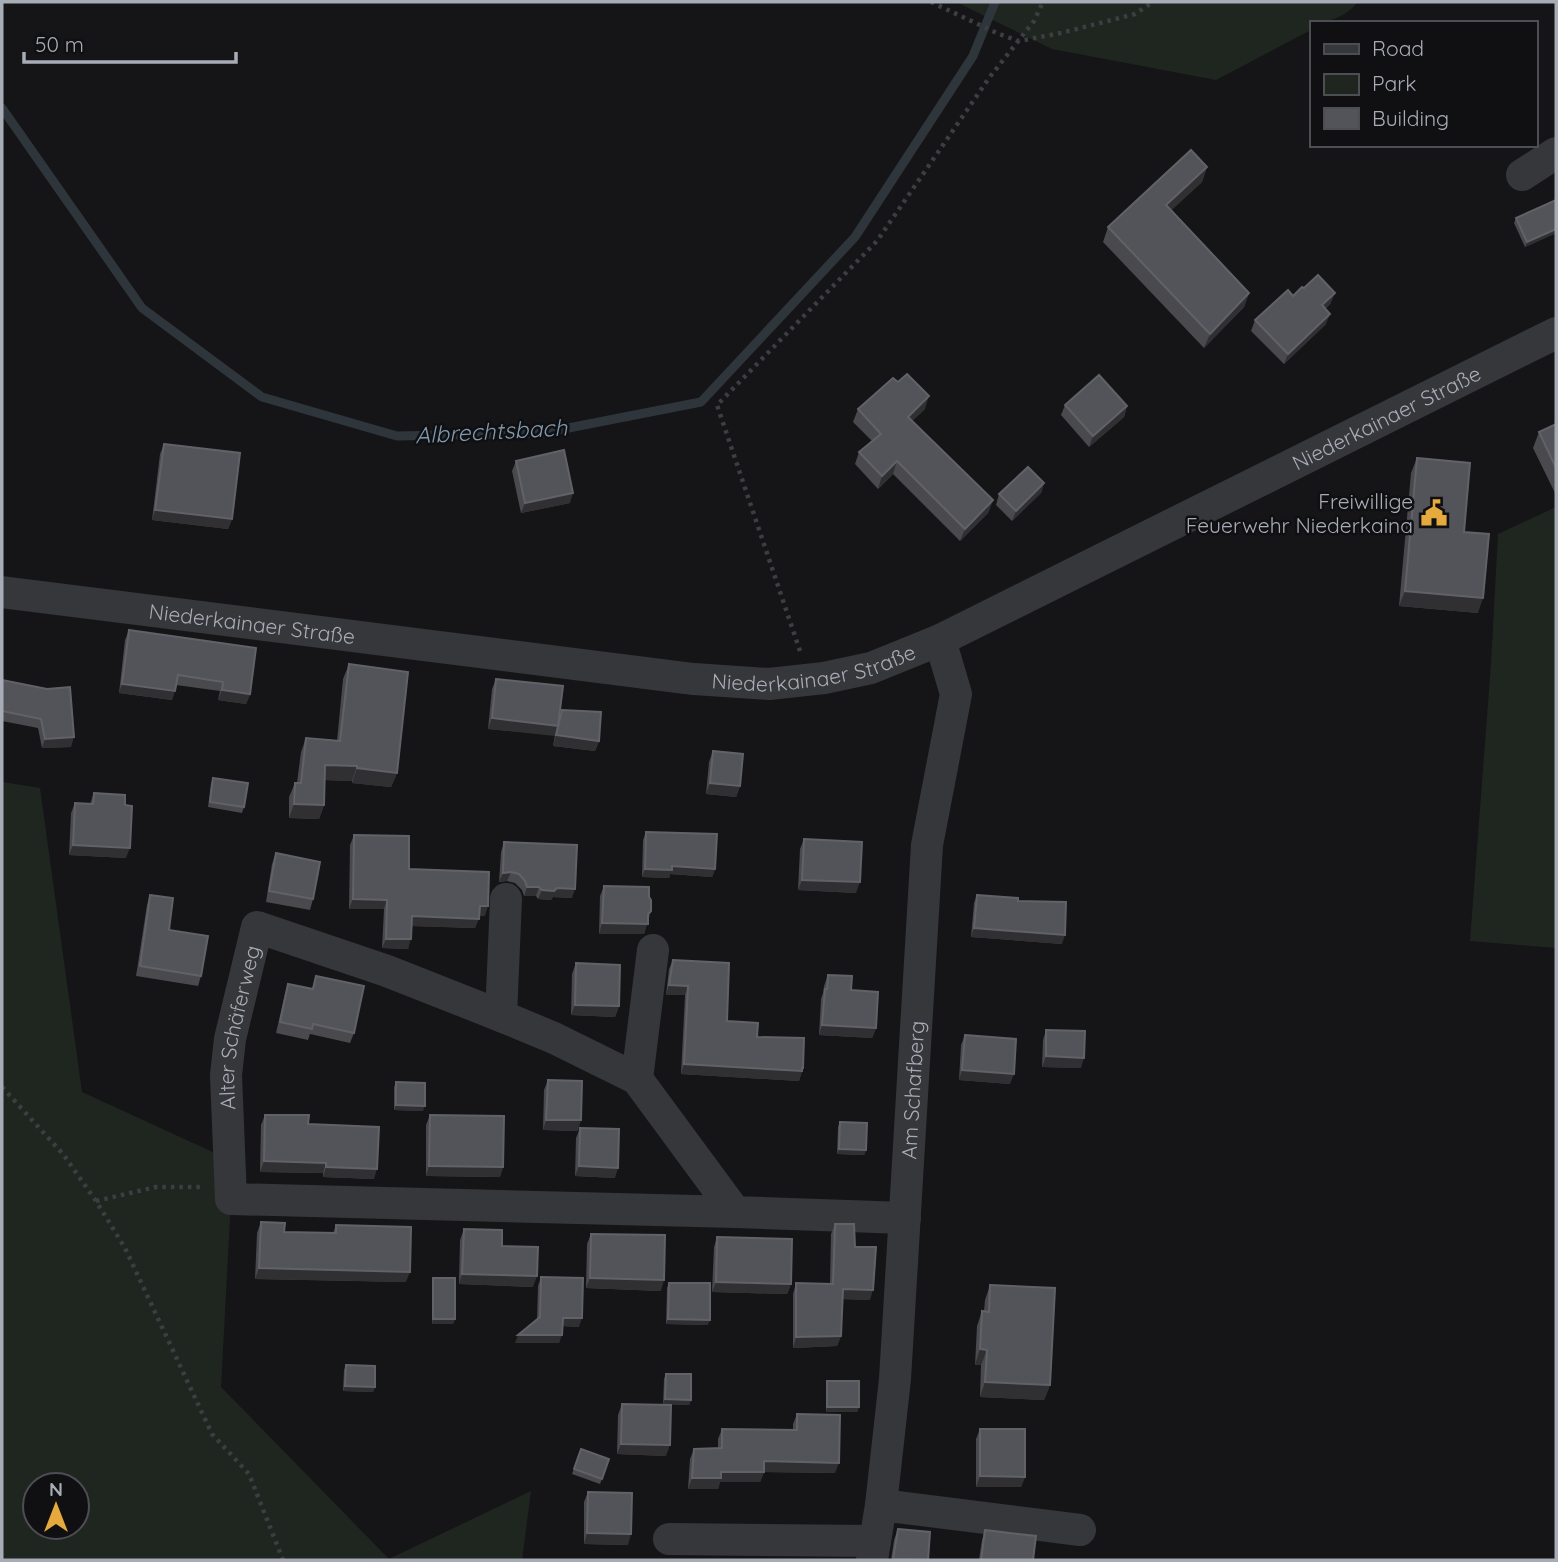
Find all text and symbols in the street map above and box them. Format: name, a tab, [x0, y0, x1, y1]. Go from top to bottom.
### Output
scale bar	[24, 21, 236, 65]
legend	[1310, 21, 1537, 147]
text: 50 m	[35, 31, 84, 57]
text: Road	[1372, 35, 1424, 61]
text: Park	[1372, 70, 1416, 96]
text: Building	[1372, 105, 1449, 131]
street label: Niederkainaer Straße	[1288, 360, 1485, 476]
water label: Albrechtsbach	[414, 412, 569, 449]
place label: Freiwillige Feuerwehr Niederkaina	[1186, 488, 1413, 538]
public building icon: Freiwillige Feuerwehr Niederkaina	[1419, 498, 1449, 528]
street label: Niederkainaer Straße	[147, 598, 357, 649]
street label: Niederkainaer Straße	[711, 638, 919, 697]
street label: Alter Schäferweg	[213, 943, 265, 1110]
street label: Am Schafberg	[895, 1020, 929, 1160]
north arrow	[21, 1471, 91, 1541]
text: N	[49, 1477, 63, 1501]

